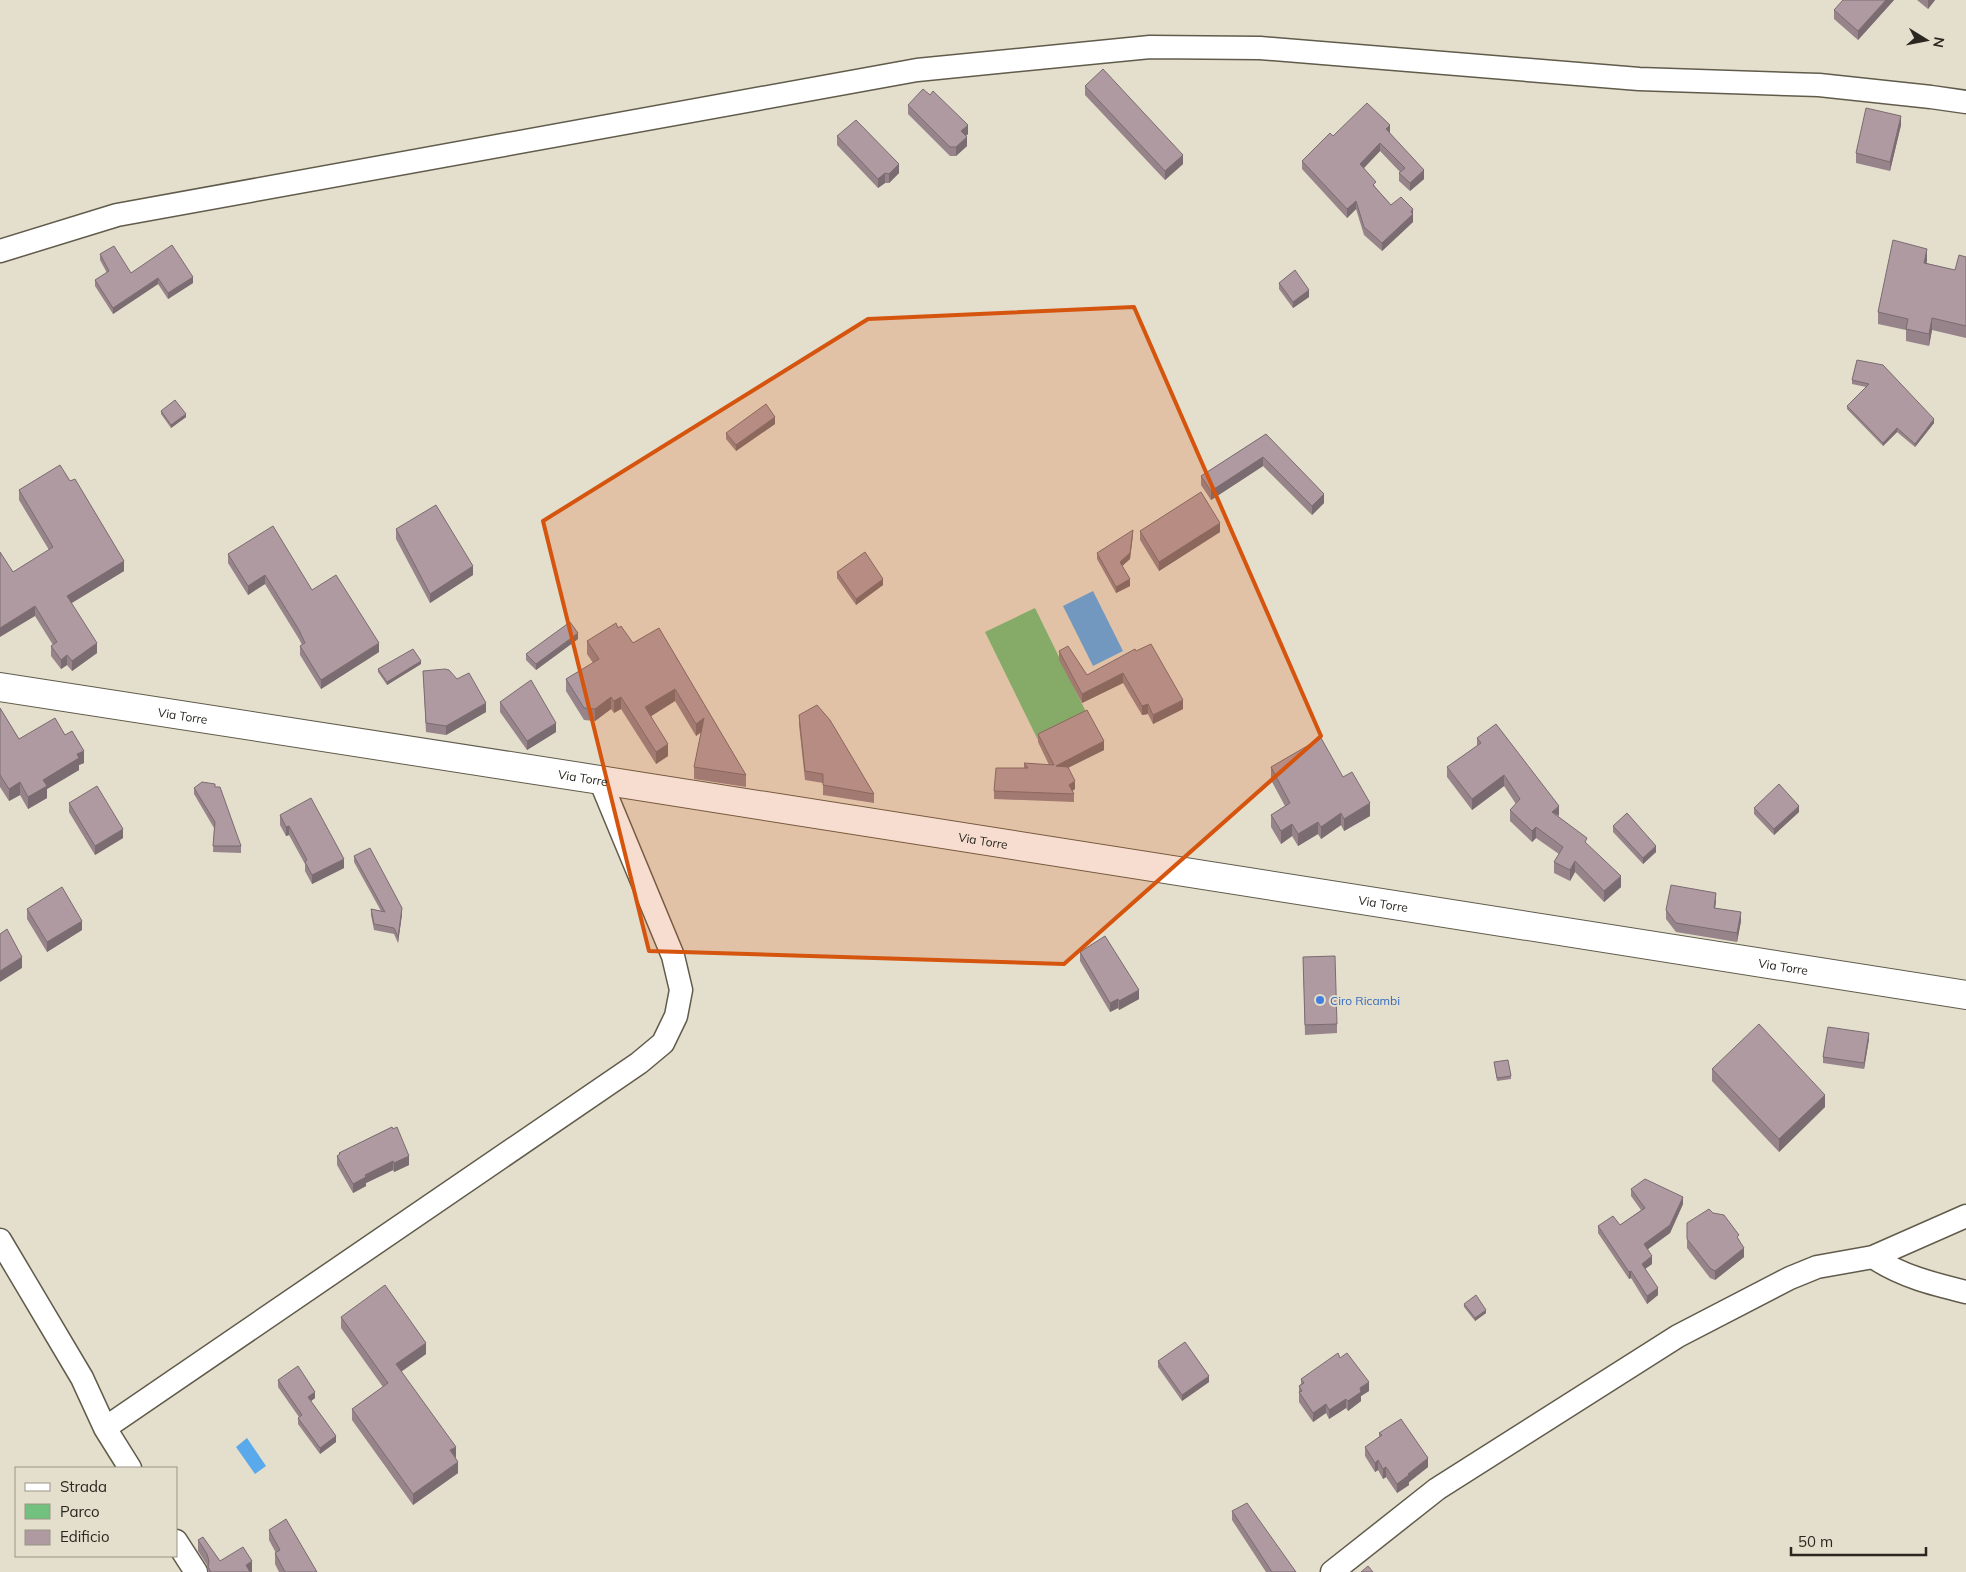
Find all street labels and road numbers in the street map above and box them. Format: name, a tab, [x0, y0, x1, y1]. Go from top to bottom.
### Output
street label: Via Torre	[157, 704, 209, 727]
street label: Via Torre	[557, 766, 609, 789]
street label: Via Torre	[957, 829, 1009, 852]
street label: Via Torre	[1357, 892, 1409, 915]
street label: Via Torre	[1757, 955, 1809, 978]

